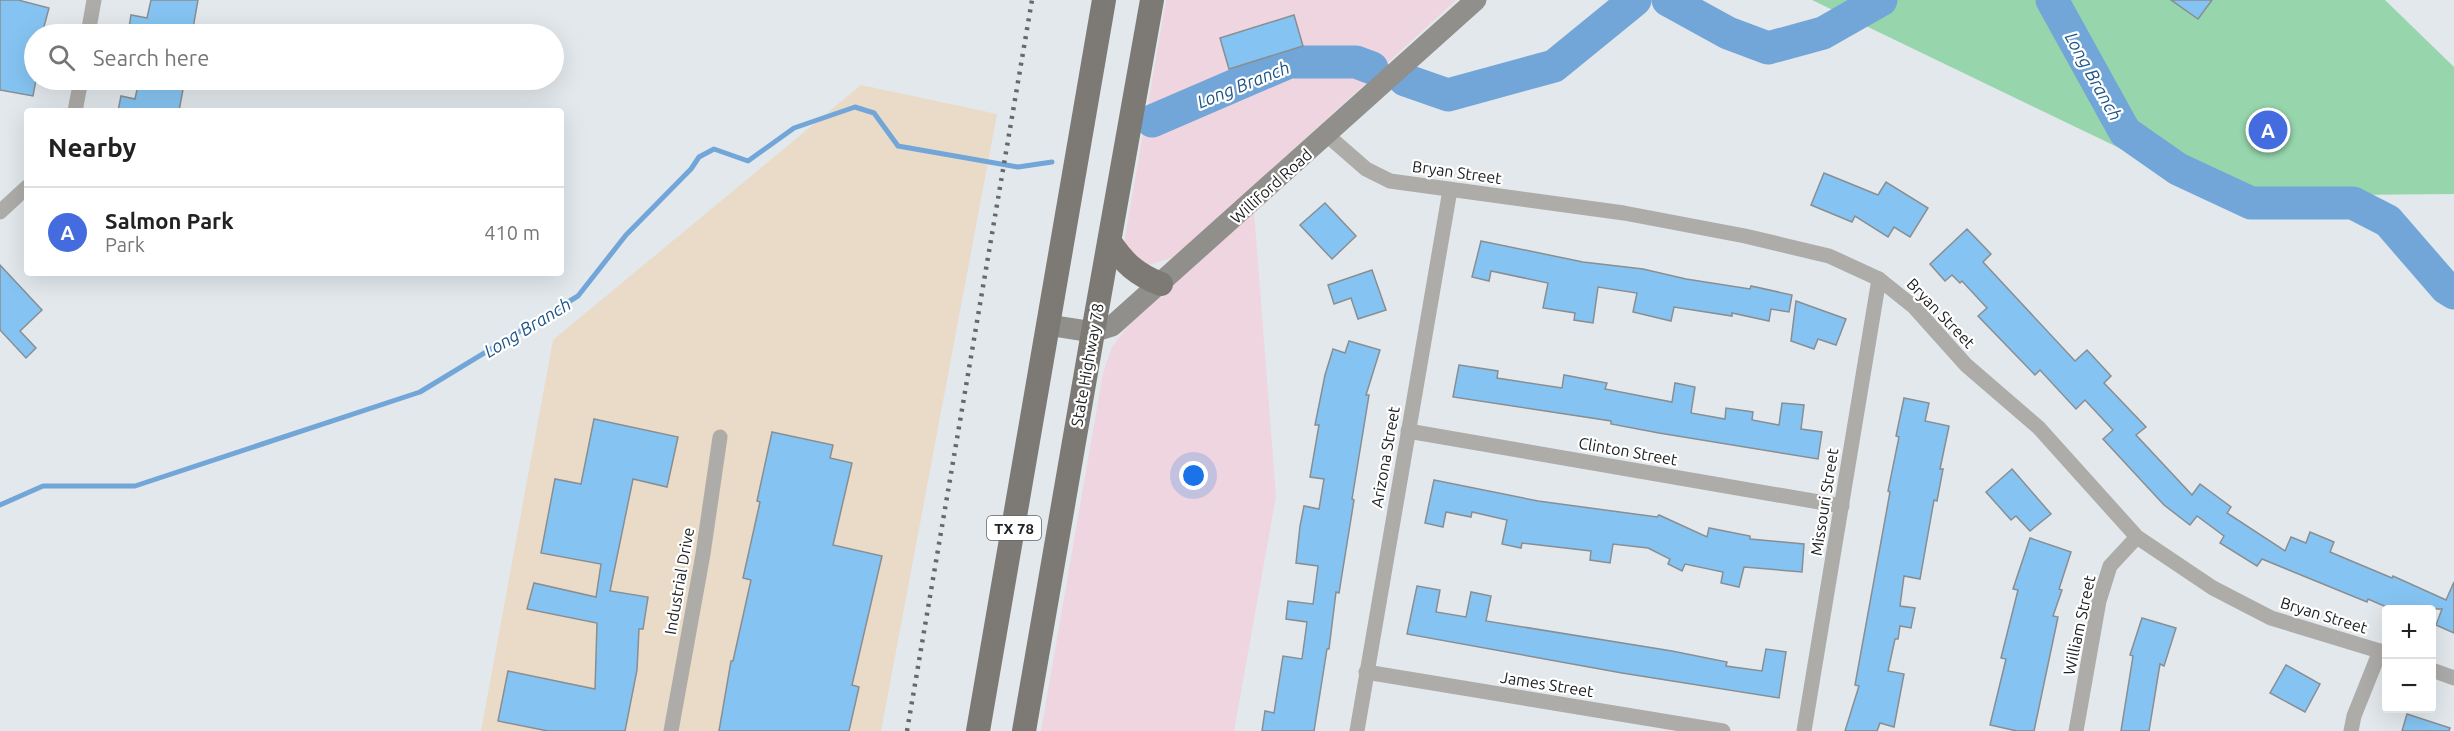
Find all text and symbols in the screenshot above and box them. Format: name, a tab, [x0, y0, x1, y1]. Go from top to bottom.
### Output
search box	[24, 24, 564, 90]
water label: Long Branch	[2062, 28, 2126, 124]
icon: search	[45, 41, 78, 74]
text: Search here	[93, 45, 209, 70]
water label: Long Branch	[1194, 56, 1292, 112]
pin: A	[2248, 108, 2288, 152]
text: Nearby	[48, 133, 136, 162]
street label: Williford Road	[1227, 145, 1315, 227]
street label: Bryan Street	[1411, 157, 1504, 187]
text: Salmon Park	[105, 208, 233, 233]
text: A	[60, 221, 75, 244]
text: 410 m	[484, 221, 540, 244]
text: Park	[105, 233, 145, 256]
street label: Bryan Street	[1903, 274, 1979, 352]
water label: Long Branch	[480, 293, 574, 361]
street label: State Highway 78	[1067, 302, 1107, 428]
street label: Arizona Street	[1367, 404, 1403, 509]
street label: Clinton Street	[1577, 433, 1680, 469]
street label: Missouri Street	[1807, 446, 1841, 557]
your location	[1179, 461, 1208, 490]
road number: TX 78	[987, 516, 1041, 540]
street label: Industrial Drive	[661, 526, 697, 636]
street label: William Street	[2060, 573, 2099, 677]
street label: Bryan Street	[2278, 593, 2370, 637]
map controls	[2382, 605, 2436, 713]
button: +	[2382, 605, 2436, 659]
button: −	[2382, 659, 2436, 713]
street label: James Street	[1499, 668, 1596, 700]

